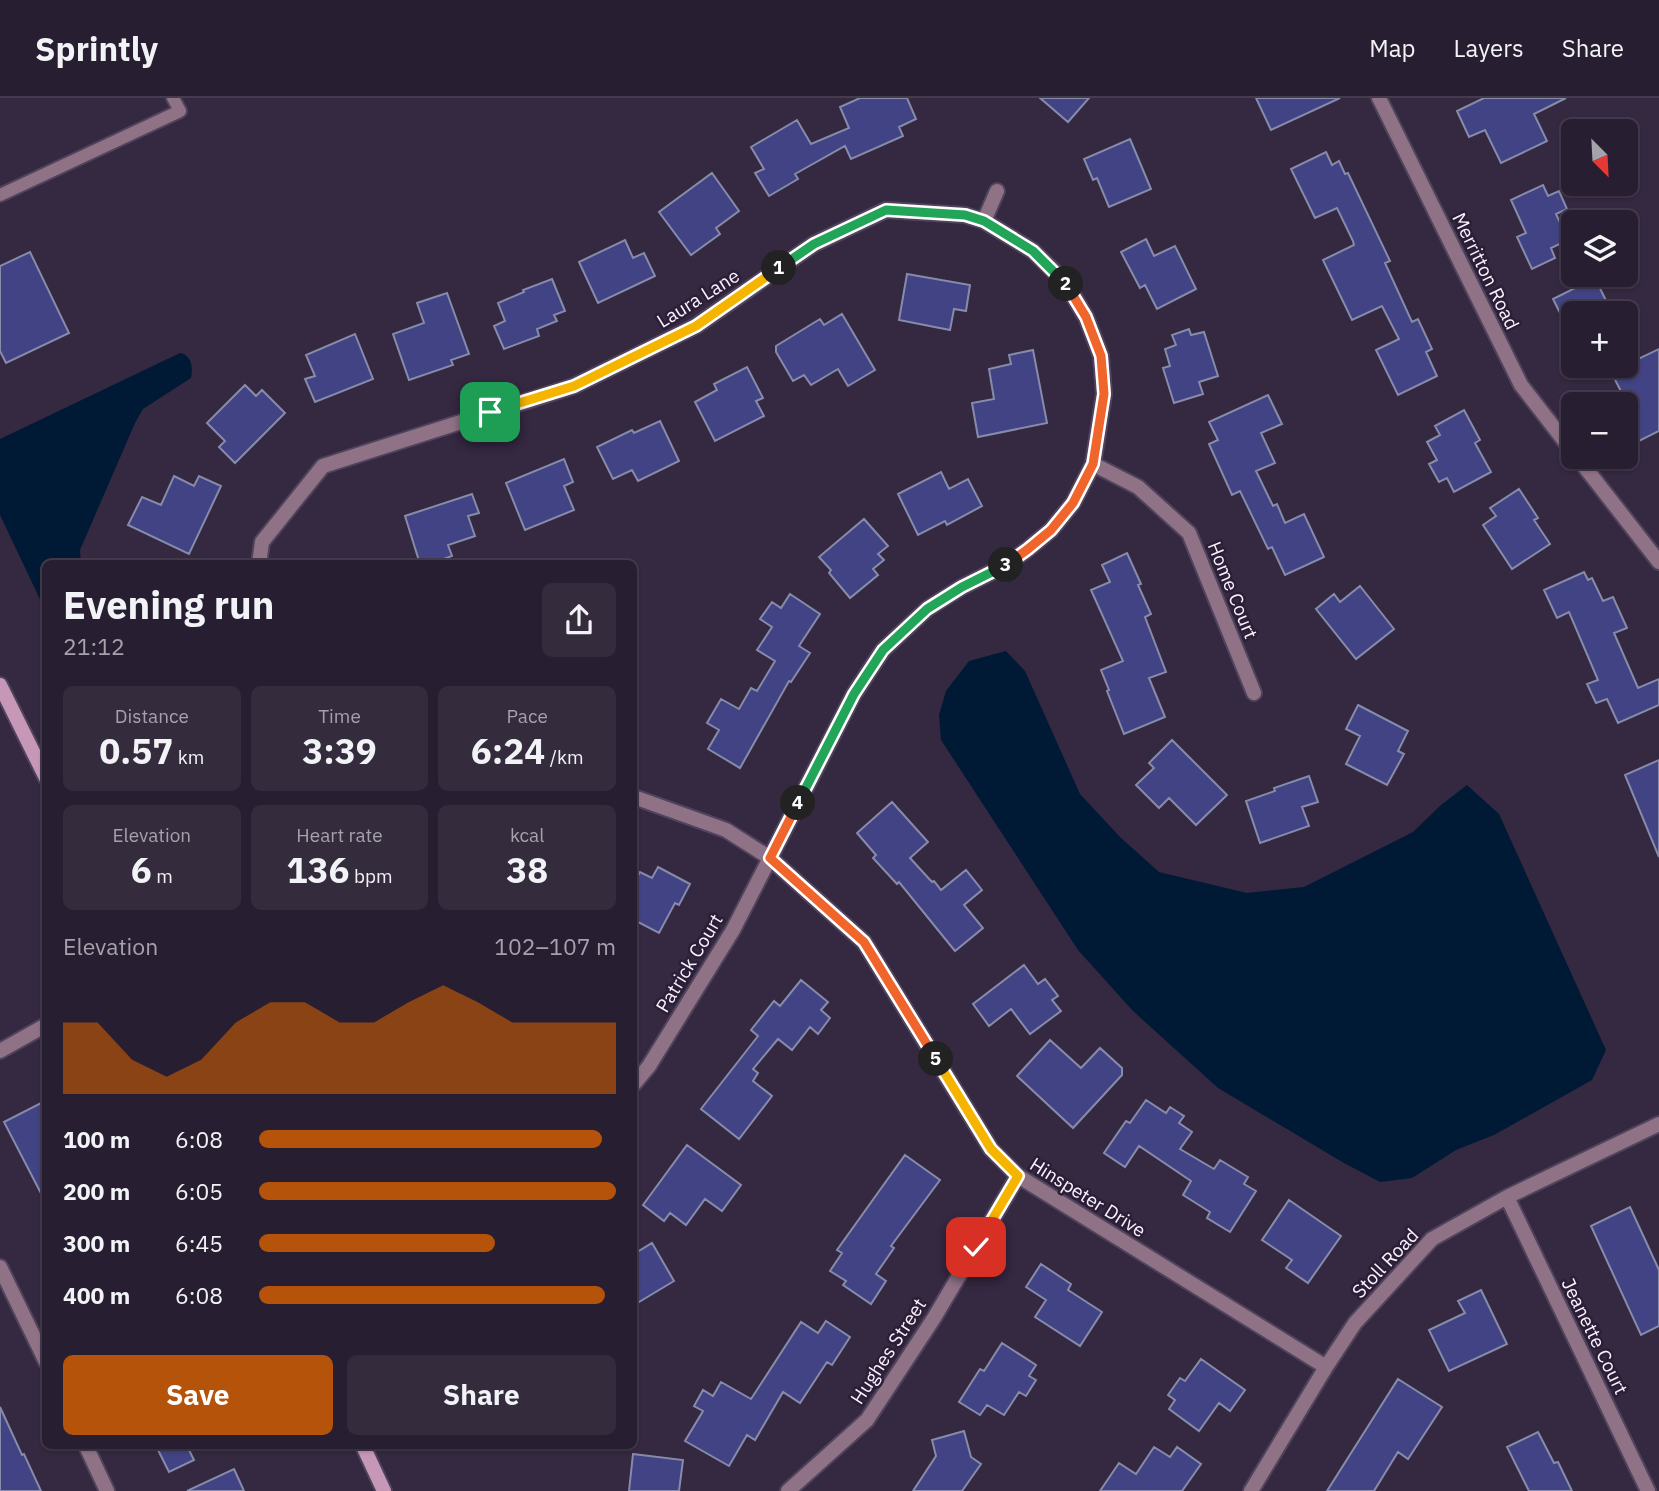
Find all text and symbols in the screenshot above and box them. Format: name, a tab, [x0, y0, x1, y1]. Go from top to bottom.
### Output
text: Sprintly	[35, 27, 158, 70]
text: Map	[1369, 32, 1416, 64]
text: Layers	[1454, 32, 1524, 64]
text: Share	[1562, 32, 1624, 64]
north arrow	[1561, 119, 1638, 196]
map controls	[1561, 119, 1638, 469]
street label: Merritton Road	[1447, 209, 1525, 333]
button: layers	[1561, 210, 1638, 287]
pin: 1	[762, 250, 796, 286]
text: 1	[773, 255, 784, 279]
street label: Laura Lane	[652, 263, 744, 333]
pin: 2	[1048, 266, 1084, 302]
text: 2	[1060, 271, 1071, 295]
button: +	[1561, 301, 1638, 378]
pin	[460, 382, 520, 442]
button: −	[1561, 392, 1638, 469]
icon: arrive	[471, 393, 509, 431]
street label: Home Court	[1203, 538, 1263, 642]
pin: 3	[988, 547, 1024, 582]
text: 3	[1000, 552, 1011, 576]
text: Evening run	[63, 580, 274, 629]
button: share	[542, 583, 616, 657]
text: 21:12	[63, 631, 125, 661]
text: Distance	[115, 704, 189, 728]
text: Time	[318, 704, 361, 728]
text: Pace	[506, 704, 548, 728]
text: 0.57	[99, 728, 173, 774]
text: 3:39	[302, 728, 377, 774]
text: 6:24	[471, 728, 545, 774]
text: km	[173, 745, 204, 769]
text: /km	[545, 745, 584, 769]
pin: 4	[780, 786, 816, 820]
text: 4	[792, 790, 803, 814]
text: Elevation	[112, 823, 191, 847]
text: Heart rate	[296, 823, 383, 847]
text: kcal	[510, 823, 544, 847]
text: 6	[131, 847, 152, 893]
text: 136	[286, 847, 349, 893]
text: 38	[506, 847, 548, 893]
text: m	[152, 864, 173, 888]
text: bpm	[349, 864, 393, 888]
street label: Patrick Court	[650, 909, 728, 1017]
text: Elevation	[63, 931, 158, 961]
text: 102–107 m	[494, 931, 616, 961]
pin: 5	[918, 1042, 954, 1076]
text: 5	[930, 1046, 941, 1070]
text: 100 m	[63, 1124, 130, 1154]
text: 6:08	[175, 1124, 223, 1154]
street label: Hinspeter Drive	[1026, 1152, 1150, 1242]
text: 200 m	[63, 1176, 130, 1206]
text: 6:05	[175, 1176, 223, 1206]
pin	[946, 1217, 1006, 1277]
street label: Stoll Road	[1347, 1223, 1423, 1303]
text: 300 m	[63, 1228, 130, 1258]
text: 6:45	[175, 1228, 223, 1258]
icon: check	[957, 1228, 995, 1266]
street label: Jeanette Court	[1556, 1274, 1634, 1398]
text: 400 m	[63, 1280, 130, 1310]
text: 6:08	[175, 1280, 223, 1310]
street label: Hughes Street	[845, 1294, 931, 1408]
button: Save	[63, 1355, 333, 1435]
button: Share	[347, 1355, 616, 1435]

